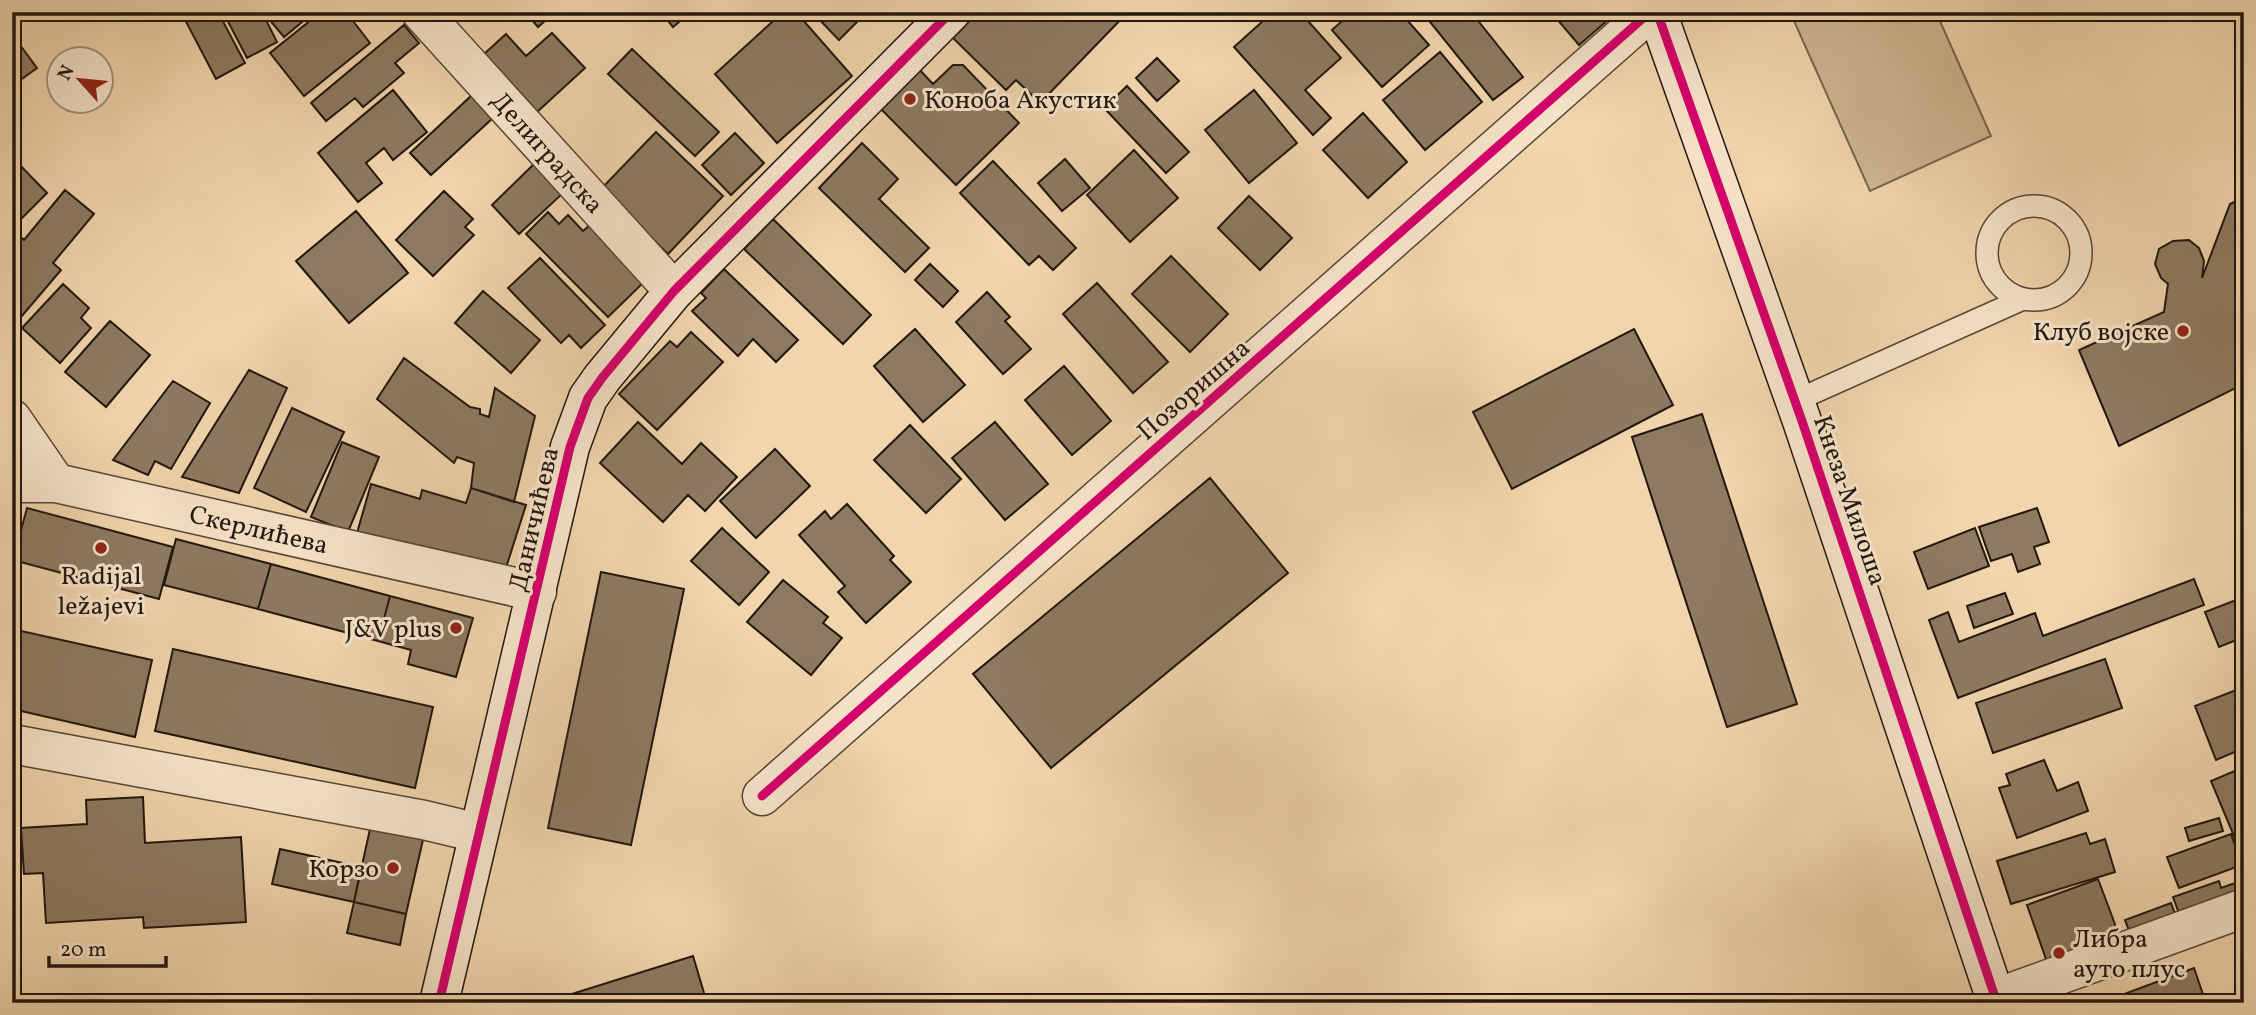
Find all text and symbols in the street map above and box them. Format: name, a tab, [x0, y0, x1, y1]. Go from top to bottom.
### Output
north arrow	[46, 46, 116, 116]
text: N	[52, 61, 81, 85]
place label: Коноба Акустик	[924, 83, 1116, 119]
street label: Делиградска	[482, 84, 611, 222]
marker: Коноба Акустик	[902, 91, 918, 107]
place label: Клуб војске	[2033, 315, 2169, 351]
marker: Клуб војске	[2175, 323, 2191, 339]
street label: Позоришна	[1130, 331, 1259, 450]
street label: Кнеза Милоша	[1803, 411, 1895, 591]
street label: Даничићева	[501, 444, 569, 595]
street label: Скерлићева	[185, 497, 332, 564]
marker: Radijal ležajevi	[93, 540, 109, 556]
place label: Radijal ležajevi	[57, 559, 145, 625]
place label: J&V plus	[345, 612, 442, 648]
marker: J&V plus	[448, 620, 464, 636]
place label: Корзо	[309, 852, 379, 888]
marker: Корзо	[385, 860, 401, 876]
place label: Либра ауто плус	[2073, 922, 2185, 988]
scale bar	[49, 924, 166, 968]
text: 20 m	[60, 936, 106, 965]
marker: Либра ауто плус	[2051, 945, 2067, 961]

